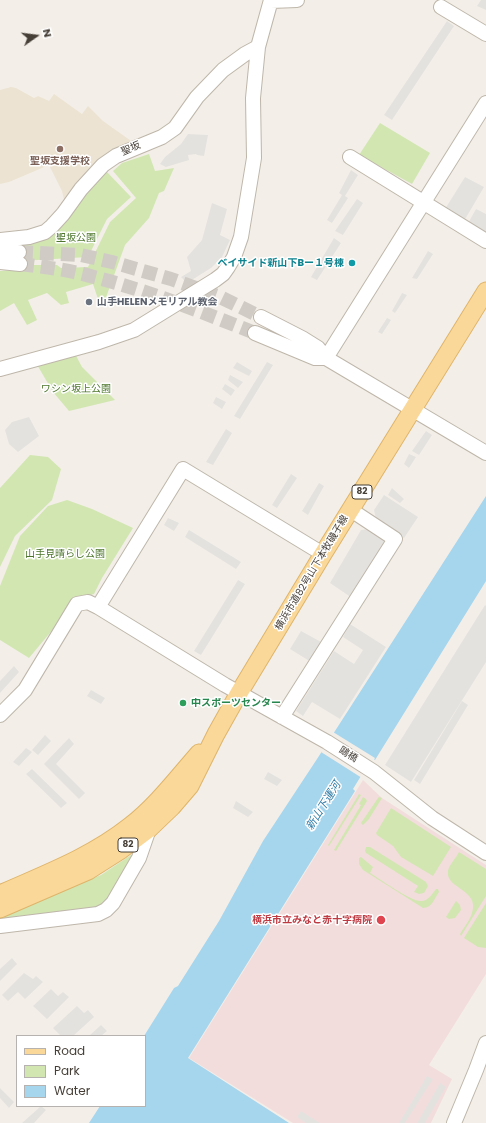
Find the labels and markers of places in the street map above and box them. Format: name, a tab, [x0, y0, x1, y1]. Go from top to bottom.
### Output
marker: 聖坂支援学校	[55, 144, 65, 154]
place label: 聖坂支援学校	[30, 155, 90, 167]
place label: ベイサイド新山下Bー１号棟	[217, 257, 344, 269]
marker: ベイサイド新山下Bー１号棟	[347, 258, 357, 268]
place label: 山手HELENメモリアル教会	[97, 296, 217, 308]
marker: 山手HELENメモリアル教会	[84, 297, 94, 307]
place label: 中スポーツセンター	[191, 697, 281, 709]
marker: 中スポーツセンター	[178, 698, 188, 708]
place label: 横浜市立みなと赤十字病院	[252, 914, 372, 926]
marker: 横浜市立みなと赤十字病院	[375, 914, 387, 926]

